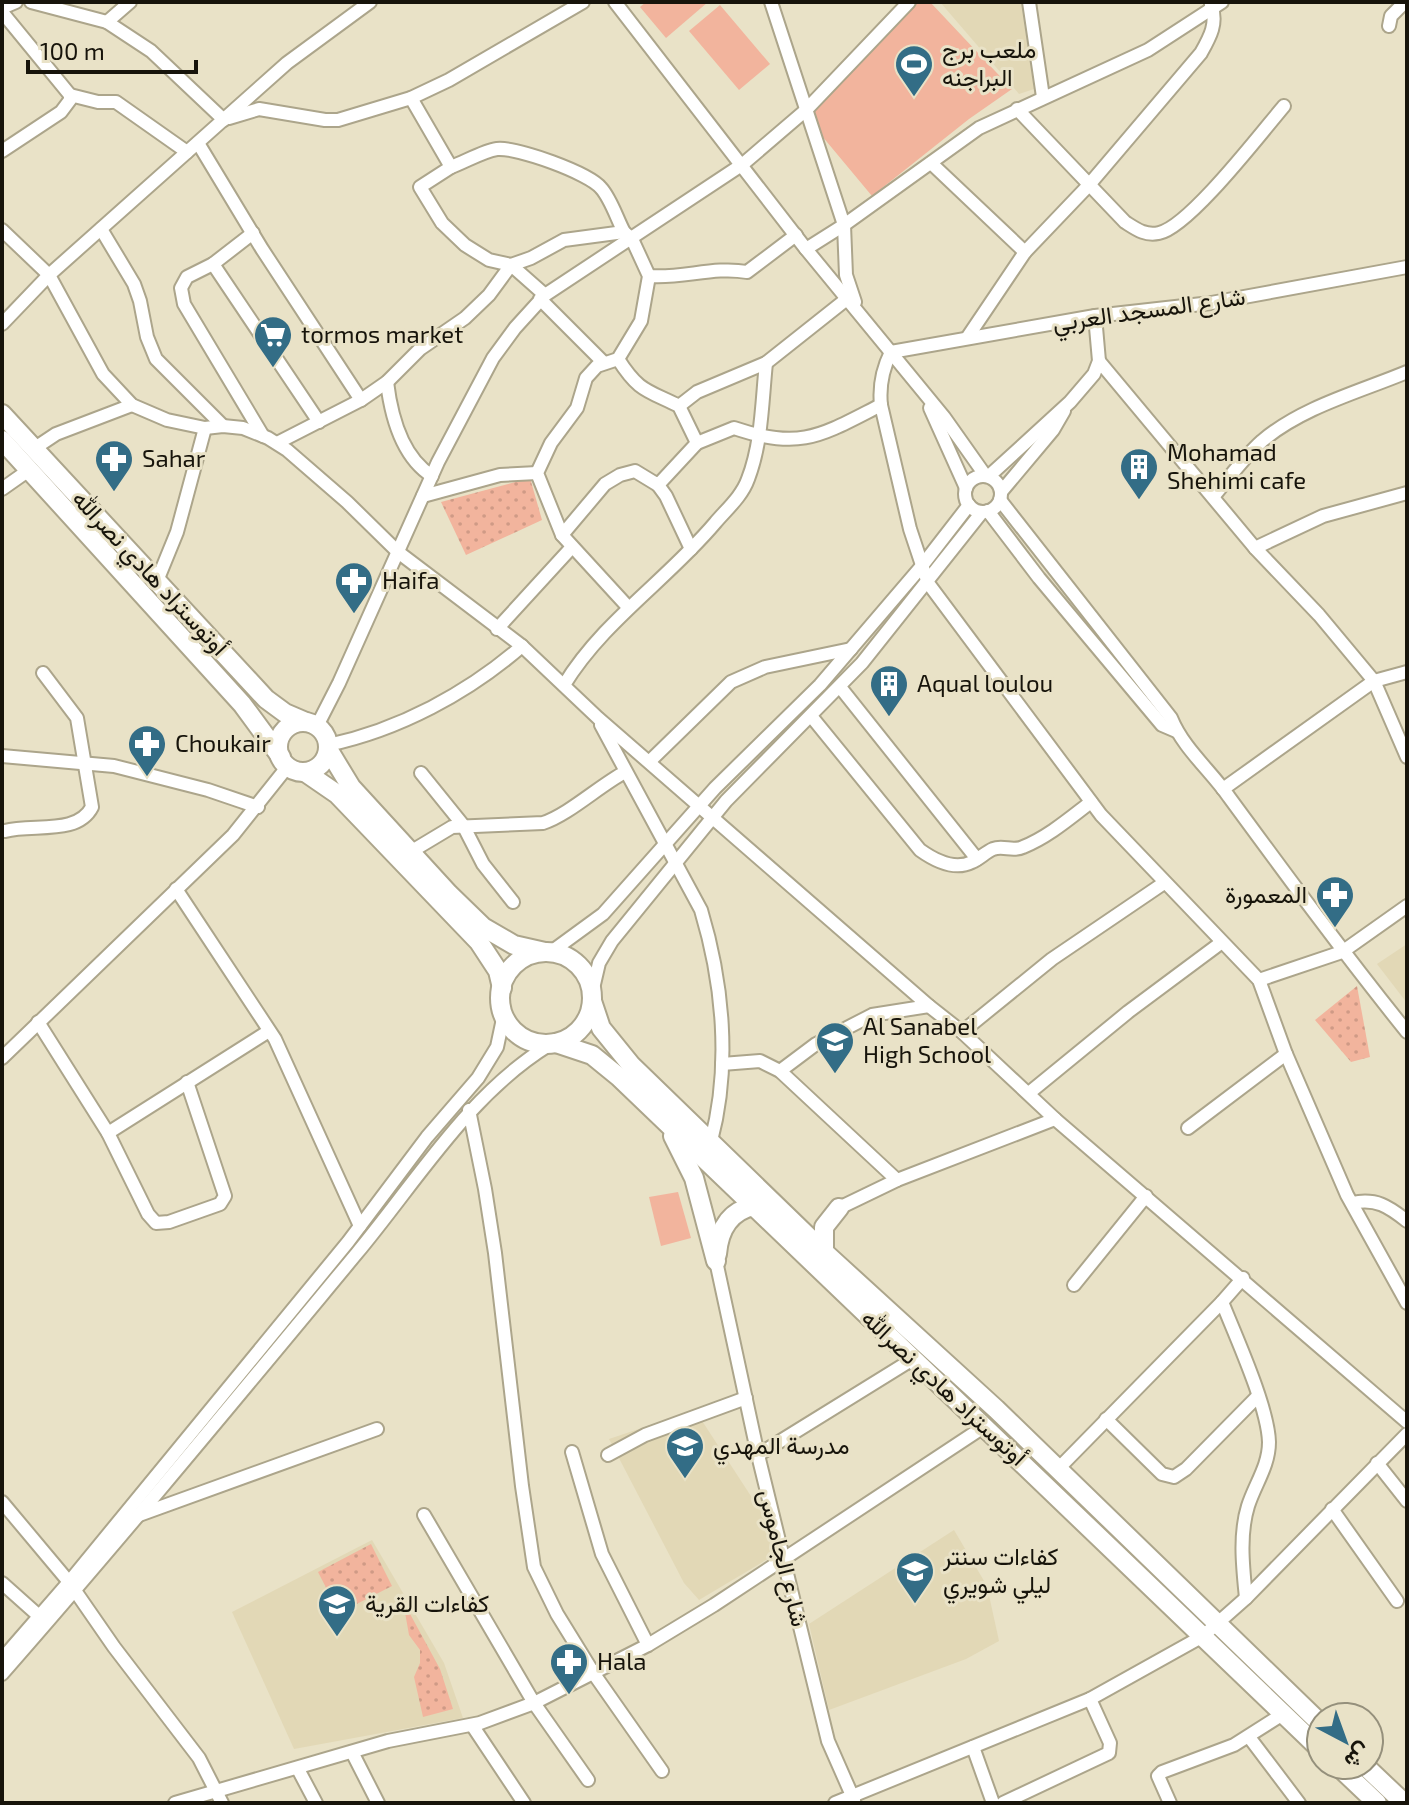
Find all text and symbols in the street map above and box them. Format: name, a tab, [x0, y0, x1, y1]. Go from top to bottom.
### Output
scale bar	[28, 24, 196, 74]
place label: ملعب برج البراجنه	[942, 34, 1036, 93]
text: 100 m	[40, 36, 105, 65]
sports icon: ملعب برج البراجنه	[893, 43, 935, 98]
street label: شارع المسجد العربي	[1051, 281, 1248, 342]
supermarket icon: tormos market	[252, 314, 294, 369]
place label: tormos market	[301, 319, 463, 348]
place label: Mohamad Shehimi cafe	[1167, 437, 1306, 494]
pharmacy icon: Sahar	[93, 438, 135, 493]
place label: Sahar	[142, 443, 206, 472]
building icon: Mohamad Shehimi cafe	[1118, 446, 1160, 501]
street label: أوتوستراد هادي نصرالله	[63, 483, 235, 665]
pharmacy icon: Haifa	[333, 560, 375, 615]
place label: Haifa	[382, 565, 439, 594]
building icon: Aqual loulou	[868, 663, 910, 718]
place label: Aqual loulou	[917, 668, 1053, 697]
pharmacy icon: Choukair	[126, 723, 168, 778]
place label: Choukair	[175, 728, 271, 757]
pharmacy icon: المعمورة	[1314, 874, 1356, 929]
place label: المعمورة	[1225, 879, 1307, 910]
place label: Al Sanabel High School	[863, 1011, 991, 1068]
school or university icon: Al Sanabel High School	[814, 1020, 856, 1075]
street label: أوتوستراد هادي نصرالله	[852, 1303, 1034, 1476]
school or university icon: مدرسة المهدي	[664, 1425, 706, 1480]
place label: مدرسة المهدي	[713, 1430, 850, 1465]
street label: شارع الجاموس	[750, 1486, 816, 1630]
place label: كفاءات سنتر ليلي شويري	[942, 1541, 1058, 1604]
school or university icon: كفاءات سنتر ليلي شويري	[894, 1550, 936, 1605]
school or university icon: كفاءات القرية	[316, 1583, 358, 1638]
place label: كفاءات القرية	[365, 1588, 489, 1619]
pharmacy icon: Hala	[548, 1641, 590, 1696]
place label: Hala	[597, 1646, 647, 1675]
north arrow	[1305, 1701, 1385, 1781]
text: ش	[1339, 1737, 1377, 1775]

